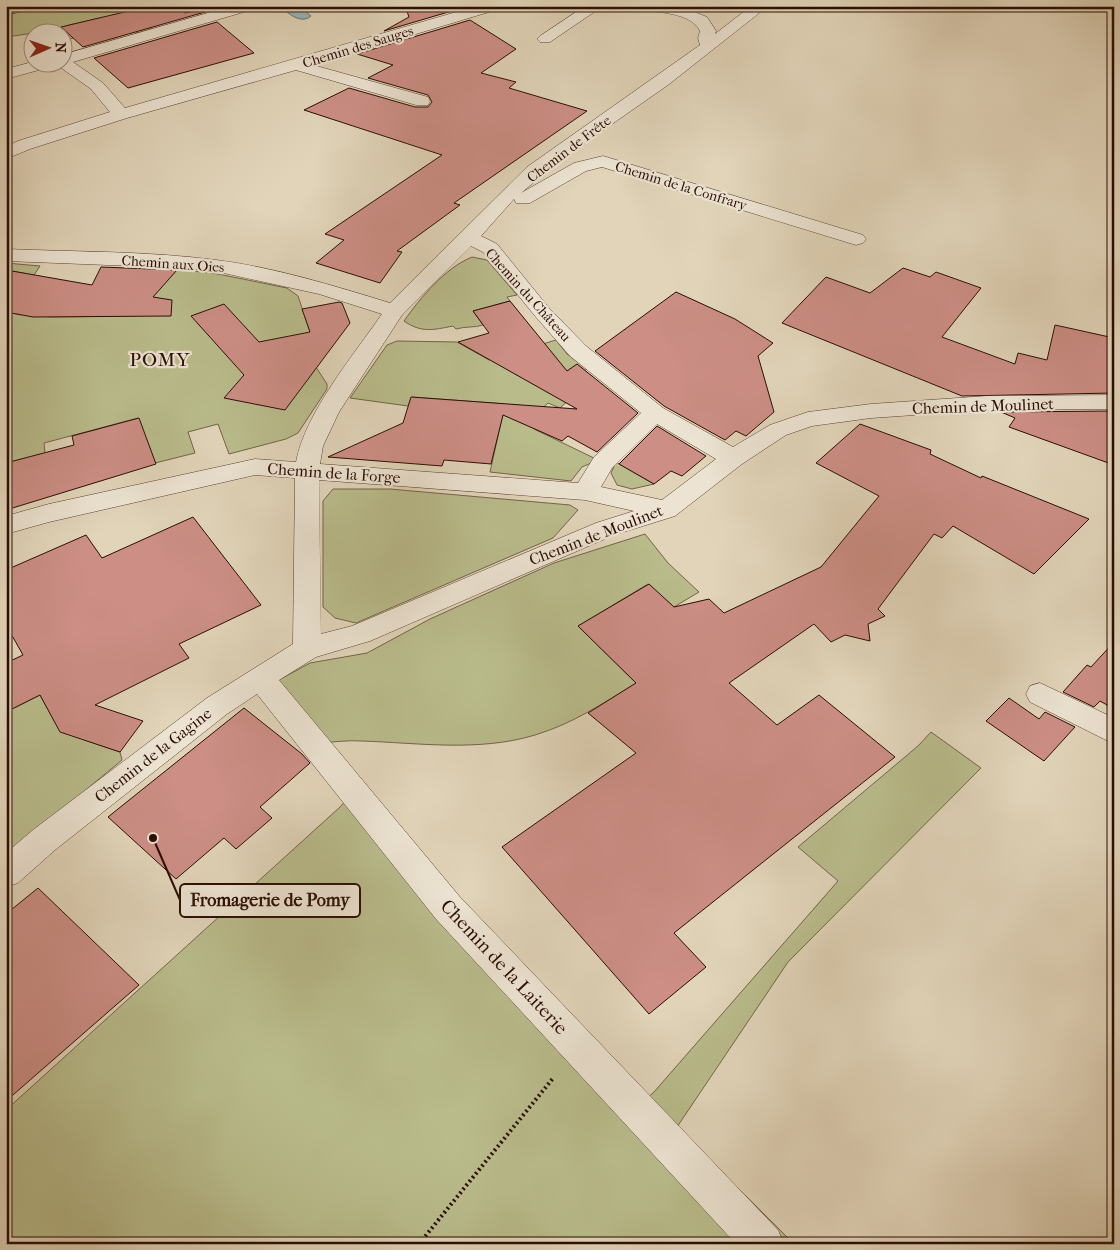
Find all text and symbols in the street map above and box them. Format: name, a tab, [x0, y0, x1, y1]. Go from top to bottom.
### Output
north arrow	[22, 22, 72, 72]
street label: Chemin des Sauges	[301, 22, 415, 72]
text: N	[52, 42, 69, 54]
street label: Chemin de Frête	[524, 112, 614, 186]
street label: Chemin de la Confrary	[613, 158, 749, 214]
street label: Chemin du Château	[482, 245, 574, 345]
street label: Chemin aux Oies	[121, 252, 225, 276]
district label: POMY	[130, 349, 190, 371]
street label: Chemin de Moulinet	[912, 394, 1054, 418]
street label: Chemin de la Forge	[267, 459, 401, 487]
street label: Chemin de Moulinet	[526, 501, 666, 569]
street label: Chemin de la Gagine	[91, 703, 215, 806]
callout: Fromagerie de Pomy	[180, 884, 360, 917]
text: Fromagerie de Pomy	[189, 890, 351, 911]
street label: Chemin de la Laiterie	[436, 895, 572, 1039]

